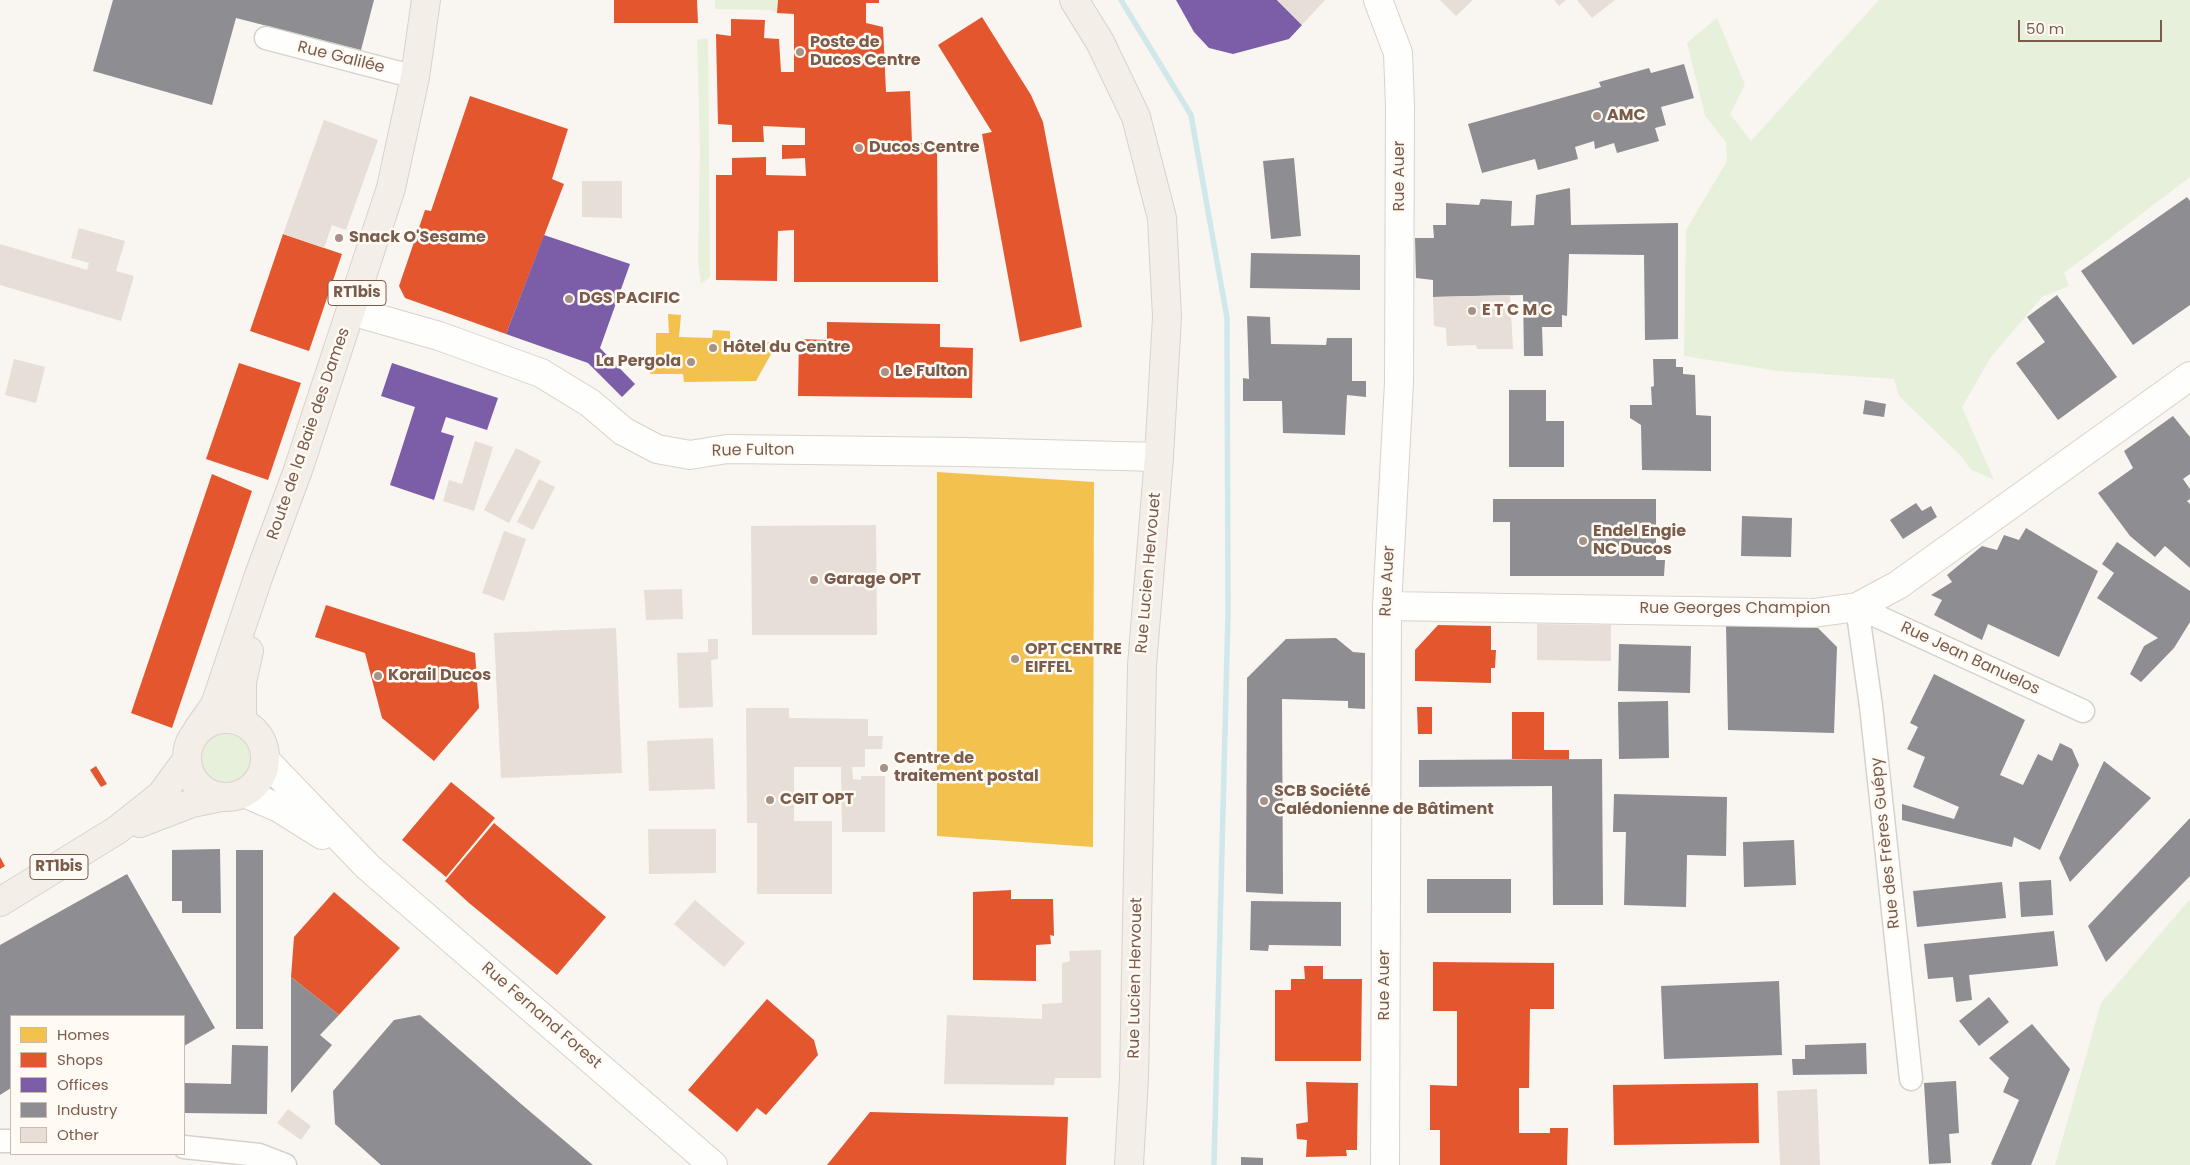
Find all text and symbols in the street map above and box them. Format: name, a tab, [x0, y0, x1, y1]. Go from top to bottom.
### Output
scale bar	[2020, 10, 2164, 42]
text: 50 m	[2026, 18, 2064, 39]
place label: Poste de Ducos Centre	[810, 33, 921, 71]
street label: Rue Galilée	[295, 38, 387, 78]
marker: Poste de Ducos Centre	[794, 46, 806, 58]
place label: AMC	[1607, 106, 1646, 126]
marker: AMC	[1591, 110, 1603, 122]
place label: Ducos Centre	[869, 138, 980, 158]
street label: Rue Auer	[1390, 140, 1410, 212]
marker: Ducos Centre	[853, 142, 865, 154]
place label: Snack O'Sesame	[349, 228, 486, 248]
marker: Snack O'Sesame	[333, 232, 345, 244]
road number: RT1bis	[328, 280, 386, 306]
place label: DGS PACIFIC	[579, 289, 680, 309]
marker: DGS PACIFIC	[563, 293, 575, 305]
place label: E T C M C	[1482, 301, 1553, 321]
marker: E T C M C	[1466, 305, 1478, 317]
street label: Route de la Baie des Dames	[264, 325, 354, 543]
place label: Hôtel du Centre	[723, 338, 850, 358]
marker: Hôtel du Centre	[707, 342, 719, 354]
place label: La Pergola	[596, 352, 681, 372]
marker: La Pergola	[685, 356, 697, 368]
place label: Le Fulton	[895, 362, 968, 382]
marker: Le Fulton	[879, 366, 891, 378]
street label: Rue Fulton	[711, 441, 795, 461]
street label: Rue Lucien Hervouet	[1132, 492, 1166, 654]
place label: Endel Engie NC Ducos	[1593, 522, 1686, 560]
marker: Endel Engie NC Ducos	[1577, 535, 1589, 547]
street label: Rue Auer	[1377, 545, 1399, 617]
place label: Garage OPT	[824, 570, 921, 590]
marker: Garage OPT	[808, 574, 820, 586]
street label: Rue Georges Champion	[1639, 599, 1831, 619]
street label: Rue Jean Banuelos	[1897, 618, 2043, 700]
place label: OPT CENTRE EIFFEL	[1025, 640, 1122, 678]
marker: OPT CENTRE EIFFEL	[1009, 653, 1021, 665]
place label: Korail Ducos	[388, 666, 491, 686]
marker: Korail Ducos	[372, 670, 384, 682]
place label: Centre de traitement postal	[894, 749, 1039, 787]
street label: Rue des Frères Guépy	[1867, 756, 1905, 930]
marker: Centre de traitement postal	[878, 762, 890, 774]
place label: SCB Société Calédonienne de Bâtiment	[1274, 782, 1494, 820]
place label: CGIT OPT	[780, 790, 854, 810]
marker: CGIT OPT	[764, 794, 776, 806]
marker: SCB Société Calédonienne de Bâtiment	[1258, 795, 1270, 807]
road number: RT1bis	[30, 854, 88, 880]
street label: Rue Lucien Hervouet	[1125, 897, 1147, 1059]
street label: Rue Auer	[1375, 949, 1395, 1021]
street label: Rue Fernand Forest	[477, 959, 605, 1073]
legend	[10, 1015, 185, 1155]
text: Homes	[57, 1024, 110, 1045]
text: Shops	[57, 1049, 103, 1070]
text: Offices	[57, 1074, 109, 1095]
text: Industry	[57, 1099, 117, 1120]
text: Other	[57, 1124, 99, 1145]

